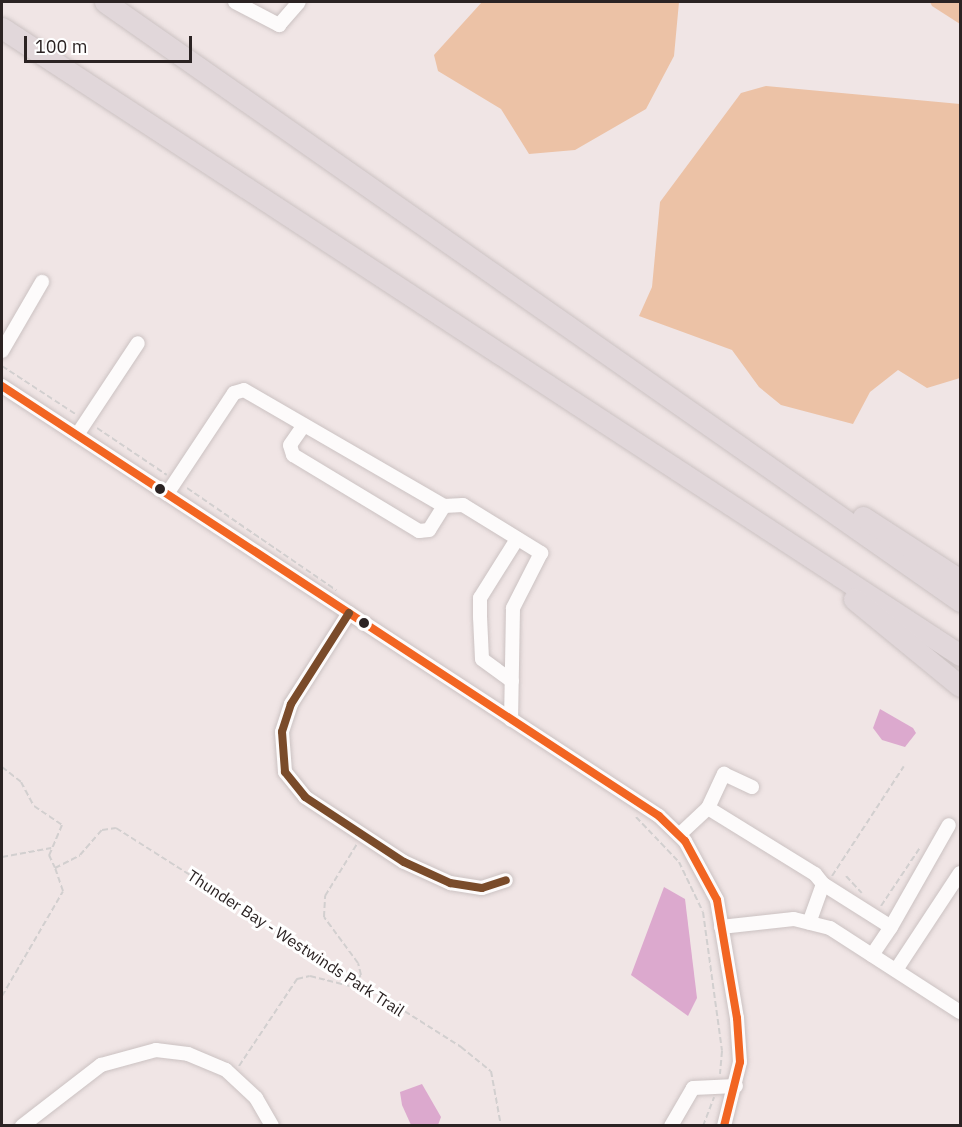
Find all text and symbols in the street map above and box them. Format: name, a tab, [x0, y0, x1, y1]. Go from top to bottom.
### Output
scale bar	[27, 24, 195, 62]
text: 100 m	[35, 35, 87, 58]
unlabelled marker	[154, 483, 166, 495]
unlabelled marker	[358, 617, 370, 629]
street label: Thunder Bay - Westwinds Park Trail	[184, 866, 408, 1020]

